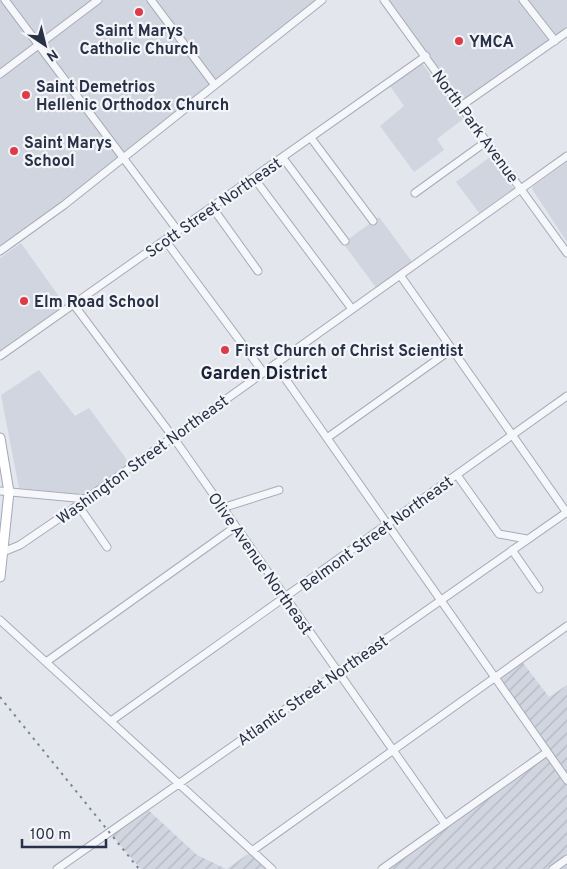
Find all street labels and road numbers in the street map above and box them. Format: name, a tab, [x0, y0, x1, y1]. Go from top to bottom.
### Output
street label: North Park Avenue	[427, 67, 522, 188]
street label: Scott Street Northeast	[142, 154, 286, 263]
street label: Washington Street Northeast	[53, 392, 233, 530]
street label: Belmont Street Northeast	[297, 472, 458, 597]
street label: Olive Avenue Northeast	[203, 489, 316, 639]
street label: Atlantic Street Northeast	[234, 632, 392, 751]

